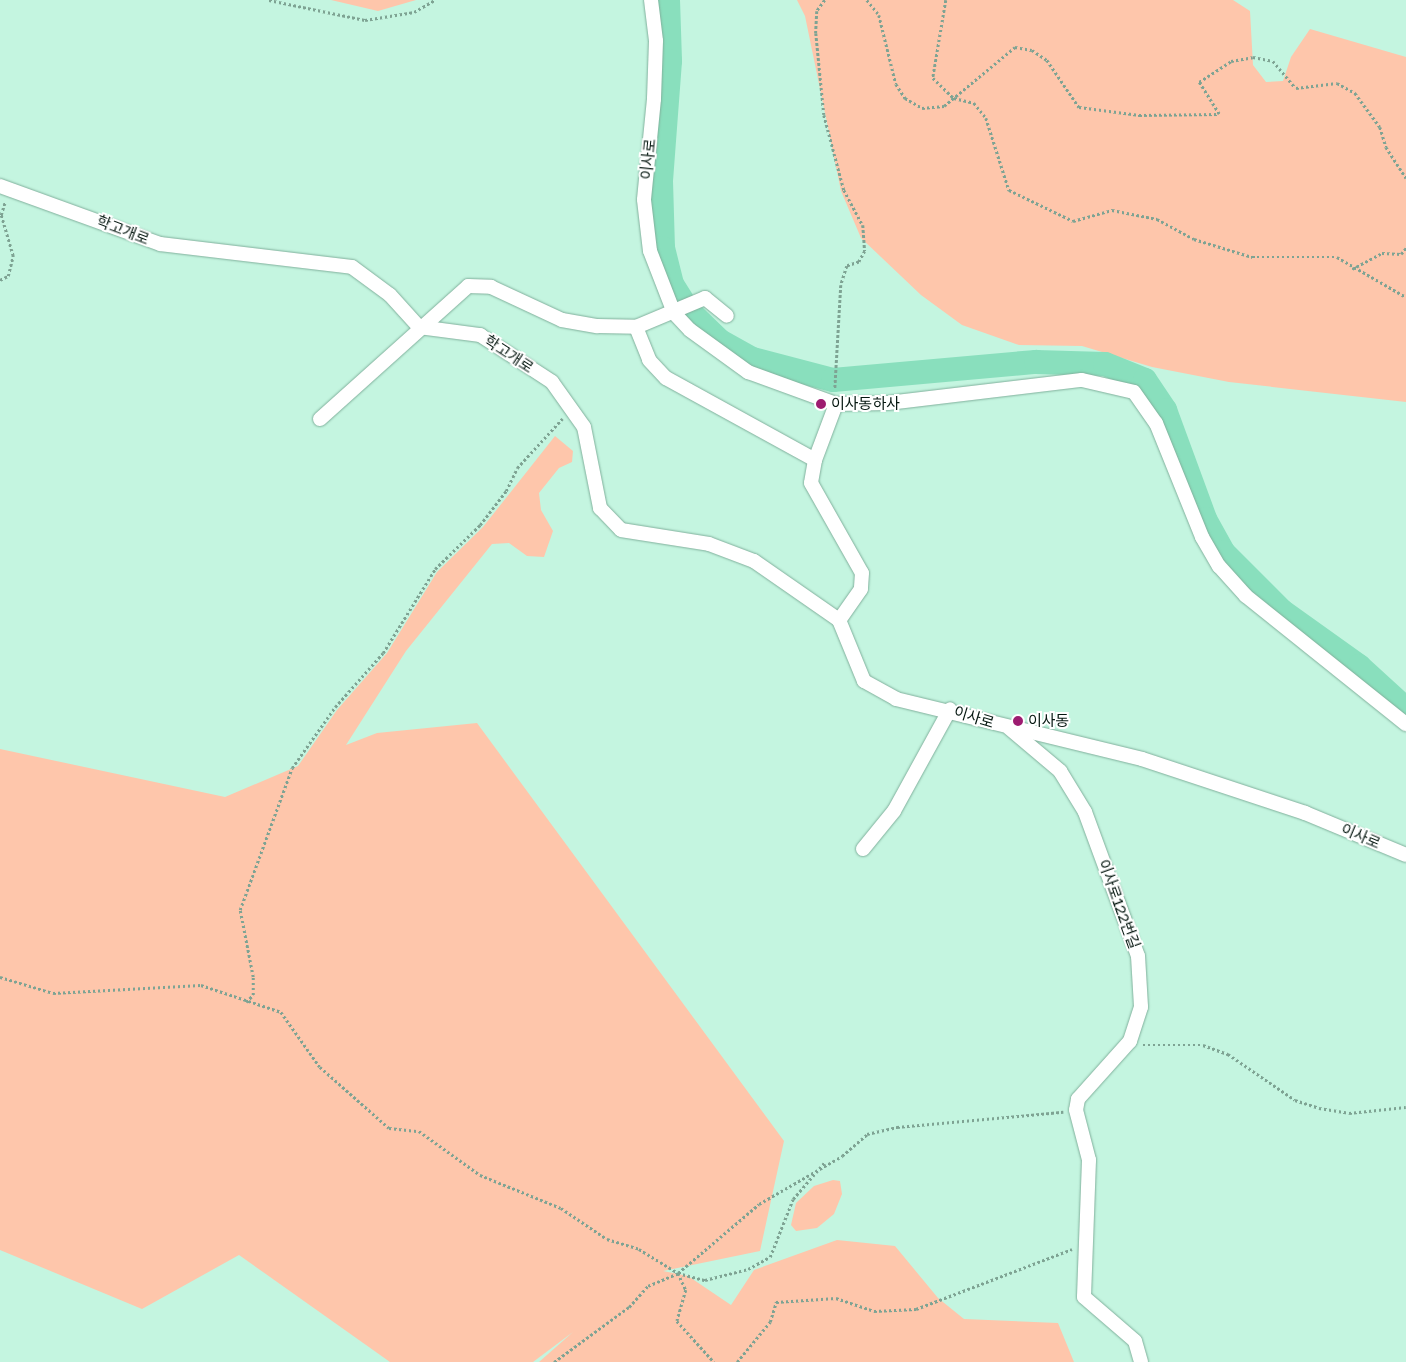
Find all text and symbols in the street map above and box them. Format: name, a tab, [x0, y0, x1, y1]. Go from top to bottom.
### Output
street label: 이사로	[637, 137, 659, 181]
street label: 학고개로	[94, 212, 152, 248]
street label: 학고개로	[481, 331, 537, 377]
place label: 이사동하사	[831, 395, 900, 413]
marker: 이사동하사	[815, 398, 827, 410]
street label: 이사로	[952, 702, 996, 732]
place label: 이사동	[1028, 712, 1069, 730]
marker: 이사동	[1012, 715, 1024, 727]
street label: 이사로	[1338, 820, 1384, 852]
street label: 이사로122번길	[1095, 857, 1143, 951]

